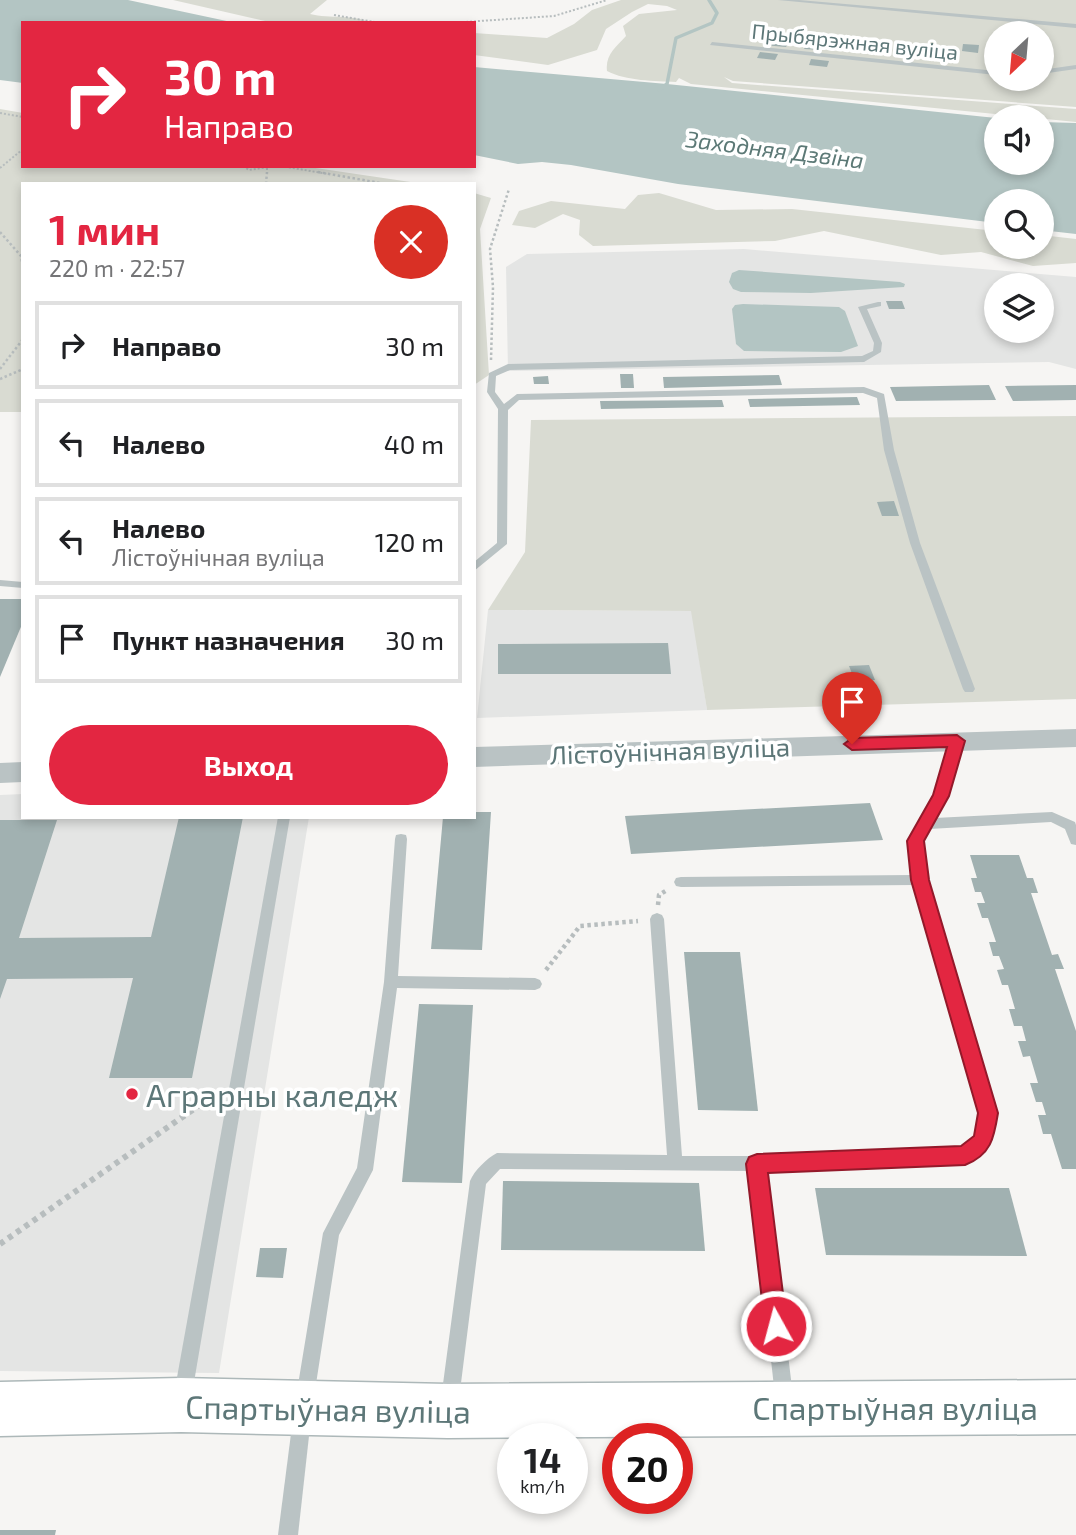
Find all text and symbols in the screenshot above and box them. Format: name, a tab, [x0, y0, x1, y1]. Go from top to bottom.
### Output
street label: Прыбярэжная вуліца	[751, 18, 959, 65]
north arrow	[984, 21, 1054, 91]
map controls	[984, 21, 1054, 343]
text: 30 m	[164, 46, 276, 105]
icon: right	[49, 49, 140, 140]
button: sound	[984, 105, 1054, 175]
text: Направо	[164, 106, 294, 144]
water label: Заходняя Дзвіна	[683, 124, 866, 174]
button: search	[984, 189, 1054, 259]
text: 1 мин	[49, 203, 160, 253]
button: close	[374, 205, 448, 279]
text: 220 m · 22:57	[49, 254, 185, 282]
button: layers	[984, 273, 1054, 343]
icon: right	[53, 326, 91, 364]
text: Направо	[112, 330, 221, 361]
text: 30 m	[385, 330, 444, 361]
icon: left	[53, 424, 91, 462]
text: Налево	[112, 428, 205, 459]
text: 40 m	[384, 428, 444, 459]
text: Налево	[112, 512, 205, 543]
icon: left	[53, 522, 91, 560]
text: 120 m	[375, 526, 444, 557]
text: Лістоўнічная вуліца	[112, 543, 325, 571]
icon: arrive	[53, 620, 91, 658]
text: Пункт назначения	[112, 624, 345, 655]
text: 30 m	[385, 624, 444, 655]
pin	[822, 672, 882, 744]
icon: arrive	[833, 683, 871, 721]
button: Выход	[49, 725, 448, 805]
street label: Лістоўнічная вуліца	[549, 730, 791, 771]
place label: Аграрны каледж	[146, 1075, 398, 1113]
marker: Аграрны каледж	[124, 1086, 140, 1102]
position arrow	[739, 1289, 813, 1363]
street label: Спартыўная вуліца	[185, 1387, 471, 1430]
street label: Спартыўная вуліца	[752, 1388, 1038, 1427]
speed limit sign: 20	[602, 1423, 693, 1514]
text: 14	[524, 1438, 561, 1480]
text: km/h	[520, 1475, 565, 1497]

